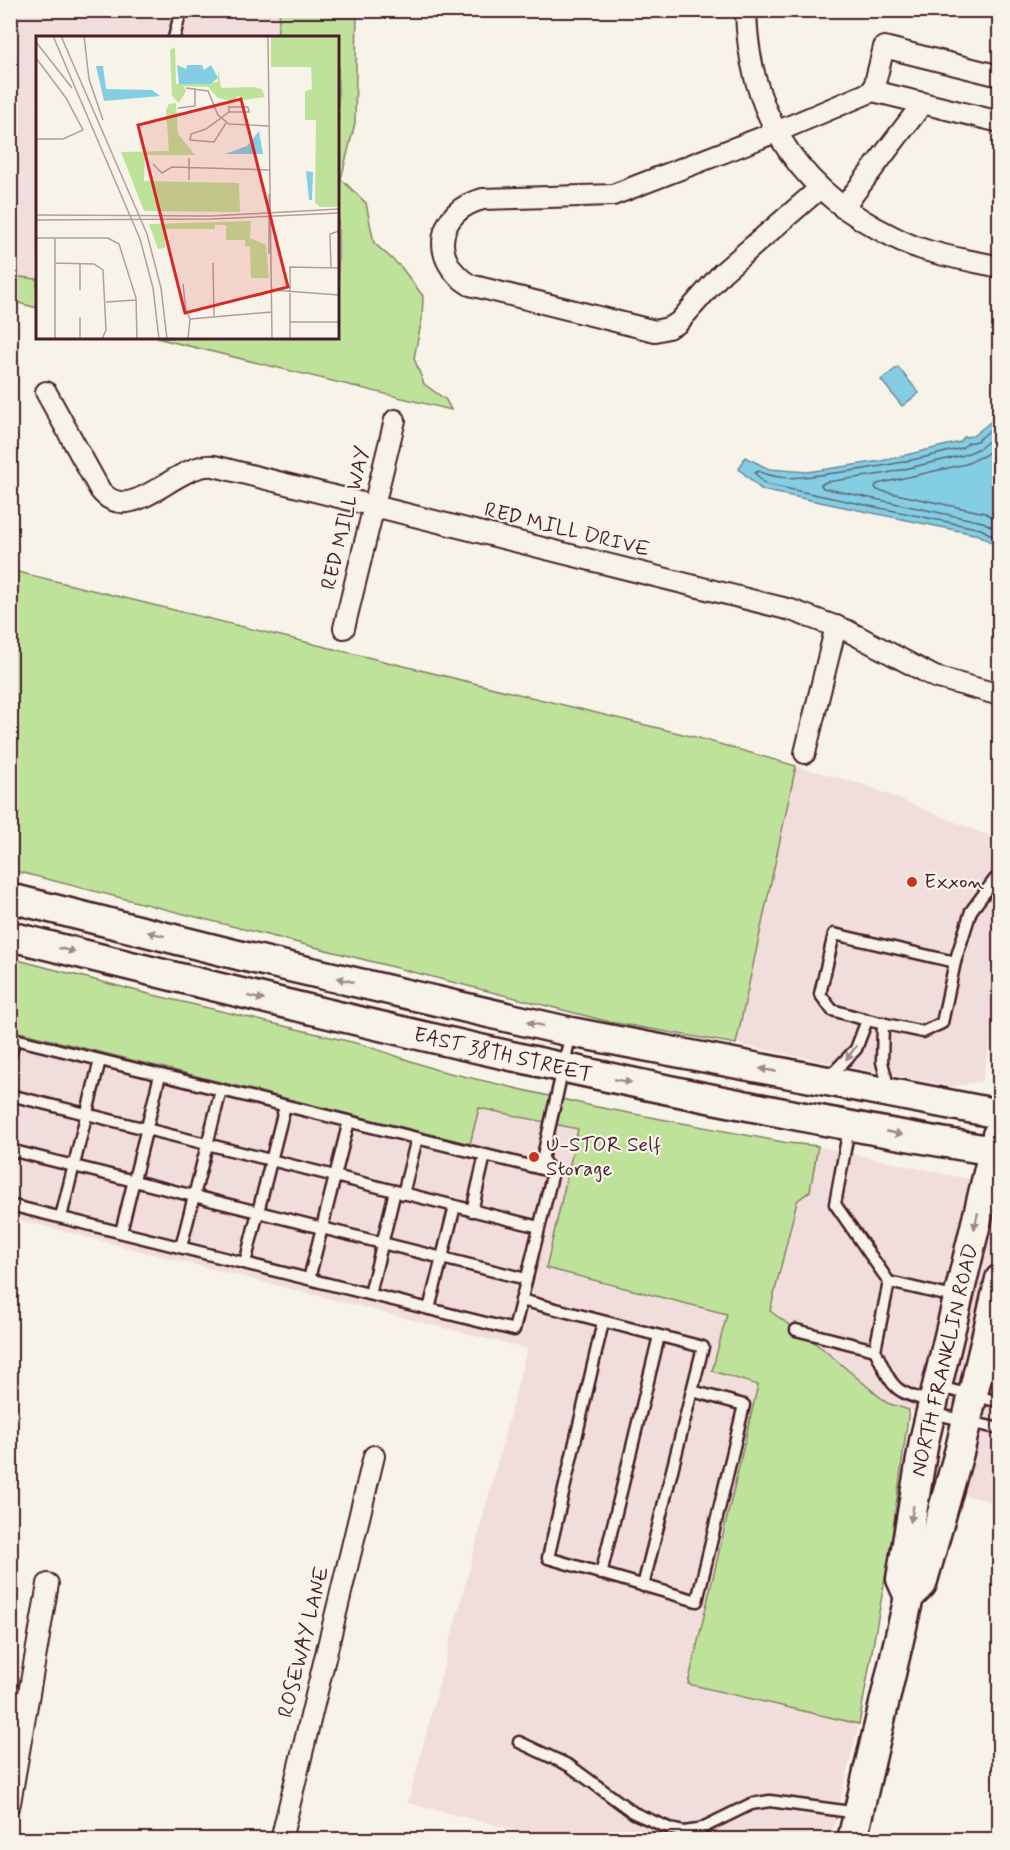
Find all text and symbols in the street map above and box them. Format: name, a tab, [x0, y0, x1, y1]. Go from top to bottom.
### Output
inset map	[36, 36, 339, 339]
street label: RED MILL WAY	[315, 443, 377, 593]
street label: RED MILL DRIVE	[481, 496, 653, 564]
place label: Exxon	[924, 868, 985, 896]
marker: Exxon	[905, 875, 919, 889]
one-way arrow	[147, 929, 165, 939]
one-way arrow	[58, 946, 76, 956]
one-way arrow	[336, 975, 355, 985]
one-way arrow	[247, 993, 266, 1003]
one-way arrow	[526, 1019, 545, 1029]
street label: EAST 38TH STREET	[411, 1021, 595, 1089]
one-way arrow	[845, 1045, 857, 1061]
one-way arrow	[758, 1065, 777, 1074]
one-way arrow	[613, 1077, 632, 1086]
one-way arrow	[885, 1129, 904, 1138]
place label: U-STOR Self Storage	[546, 1131, 661, 1183]
marker: U-STOR Self Storage	[527, 1150, 541, 1164]
one-way arrow	[971, 1212, 981, 1230]
street label: NORTH FRANKLIN ROAD	[905, 1241, 985, 1479]
one-way arrow	[907, 1505, 916, 1524]
street label: ROSEWAY LANE	[272, 1563, 336, 1721]

